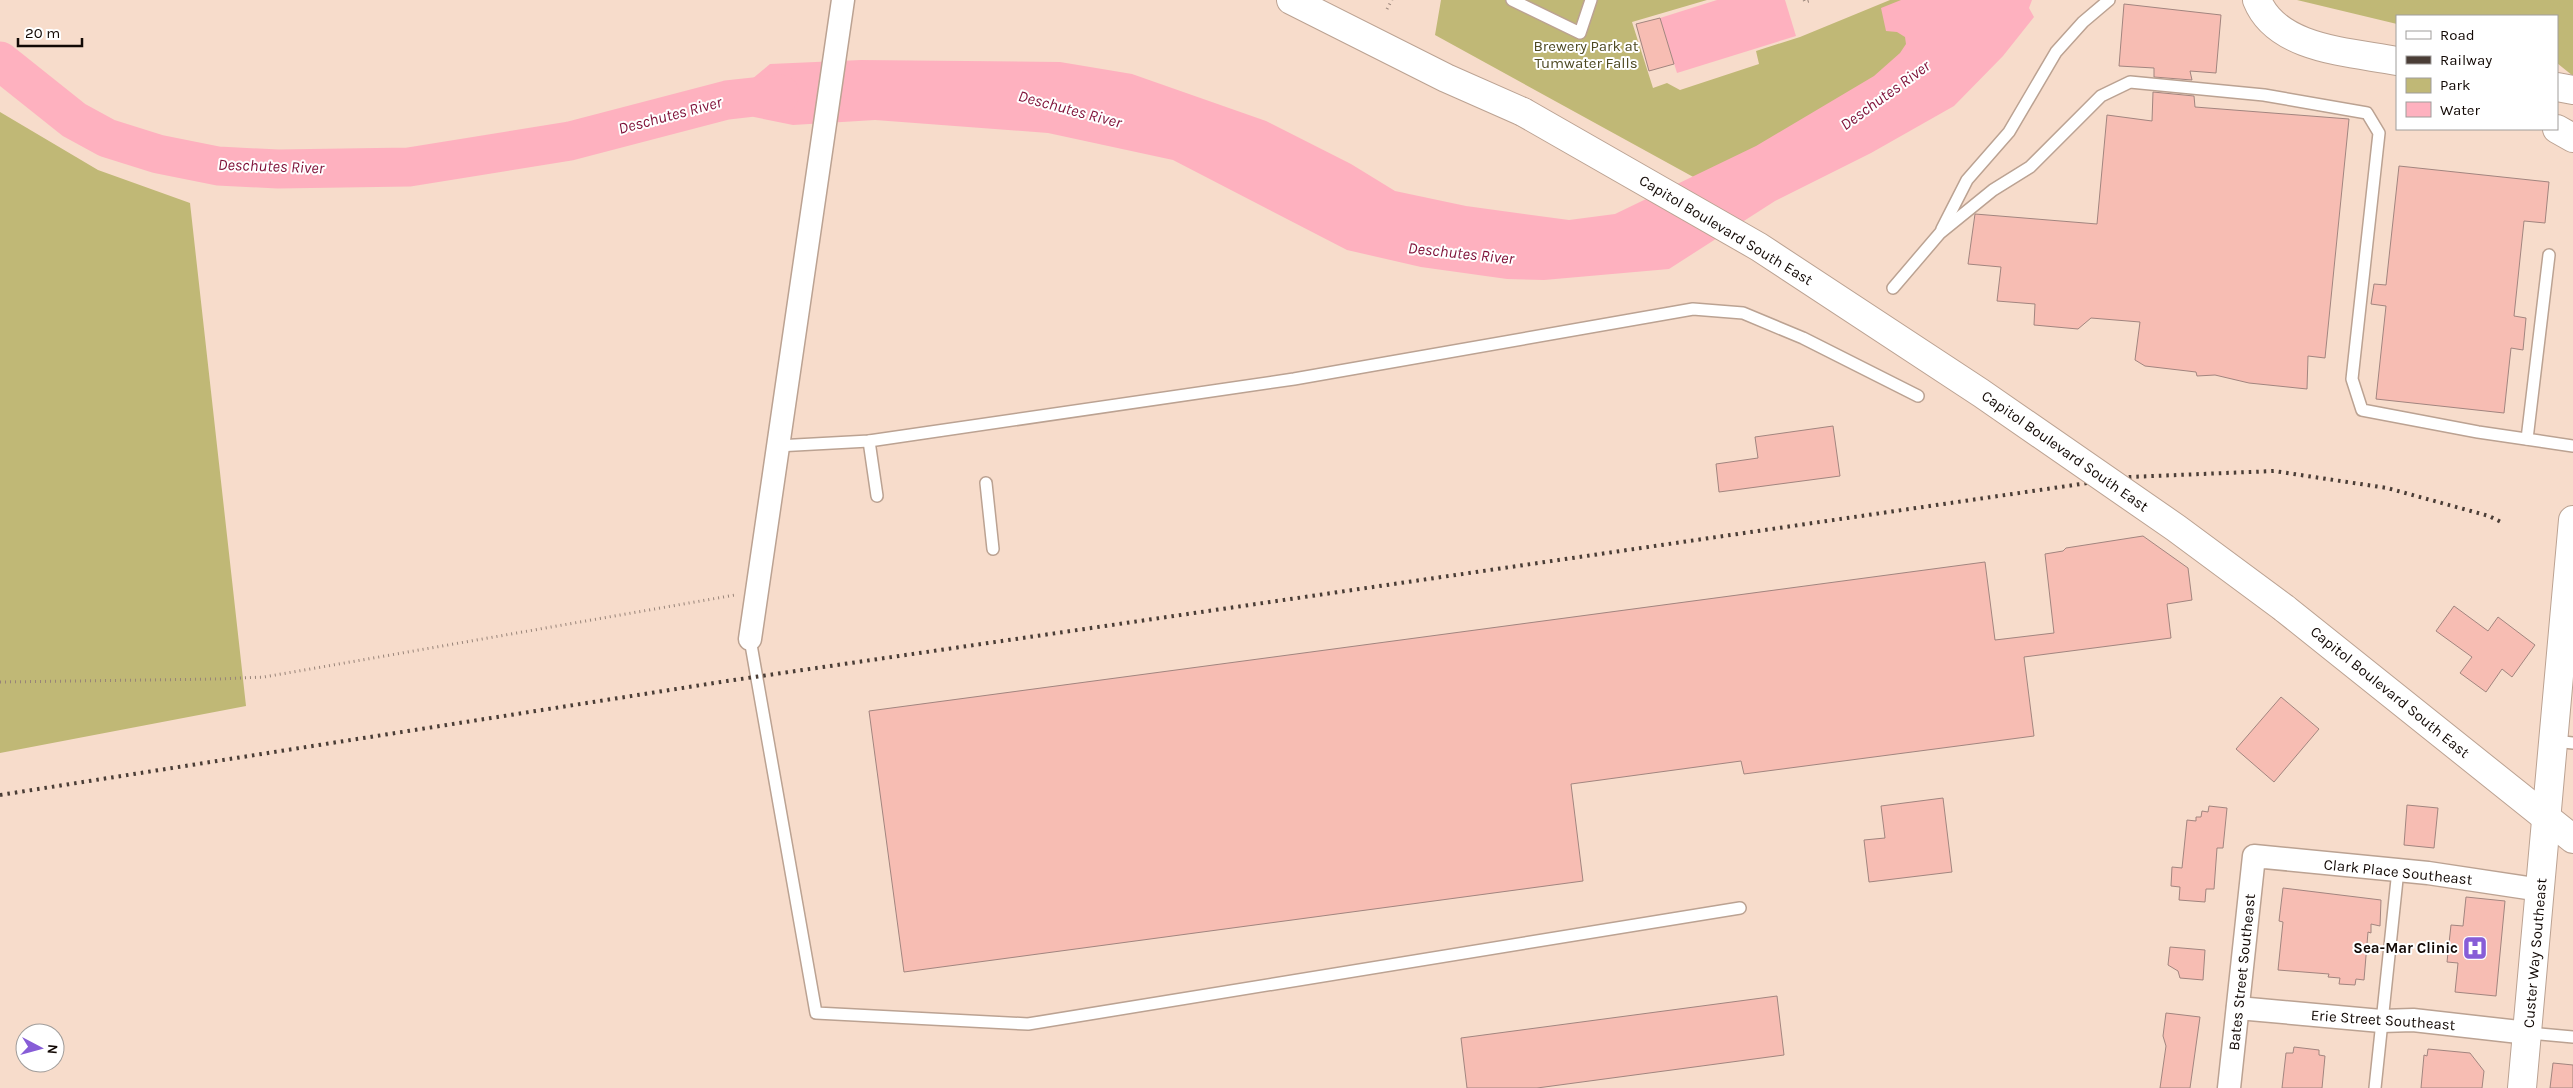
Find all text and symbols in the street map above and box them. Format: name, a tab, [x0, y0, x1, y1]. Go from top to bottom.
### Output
scale bar	[18, 15, 81, 47]
legend	[2396, 15, 2558, 130]
text: 20 m	[25, 24, 60, 42]
text: Road	[2440, 26, 2475, 44]
park label: Brewery Park at Tumwater Falls	[1534, 37, 1639, 72]
text: Railway	[2440, 51, 2492, 69]
water label: Deschutes River	[1836, 56, 1934, 134]
text: Park	[2440, 76, 2470, 94]
water label: Deschutes River	[1016, 86, 1124, 132]
water label: Deschutes River	[616, 92, 724, 138]
text: Water	[2440, 101, 2481, 119]
water label: Deschutes River	[217, 155, 325, 177]
street label: Capitol Boulevard South East	[1636, 171, 1816, 289]
water label: Deschutes River	[1407, 238, 1515, 268]
street label: Capitol Boulevard South East	[1978, 386, 2152, 516]
street label: Capitol Boulevard South East	[2307, 622, 2473, 762]
street label: Clark Place Southeast	[2323, 855, 2474, 889]
street label: Custer Way Southeast	[2519, 877, 2551, 1029]
street label: Bates Street Southeast	[2225, 892, 2259, 1051]
hospital icon: Sea-Mar Clinic	[2462, 935, 2488, 961]
place label: Sea-Mar Clinic	[2353, 939, 2458, 957]
street label: Erie Street Southeast	[2310, 1006, 2456, 1034]
north arrow	[15, 1023, 65, 1073]
text: N	[43, 1043, 61, 1055]

